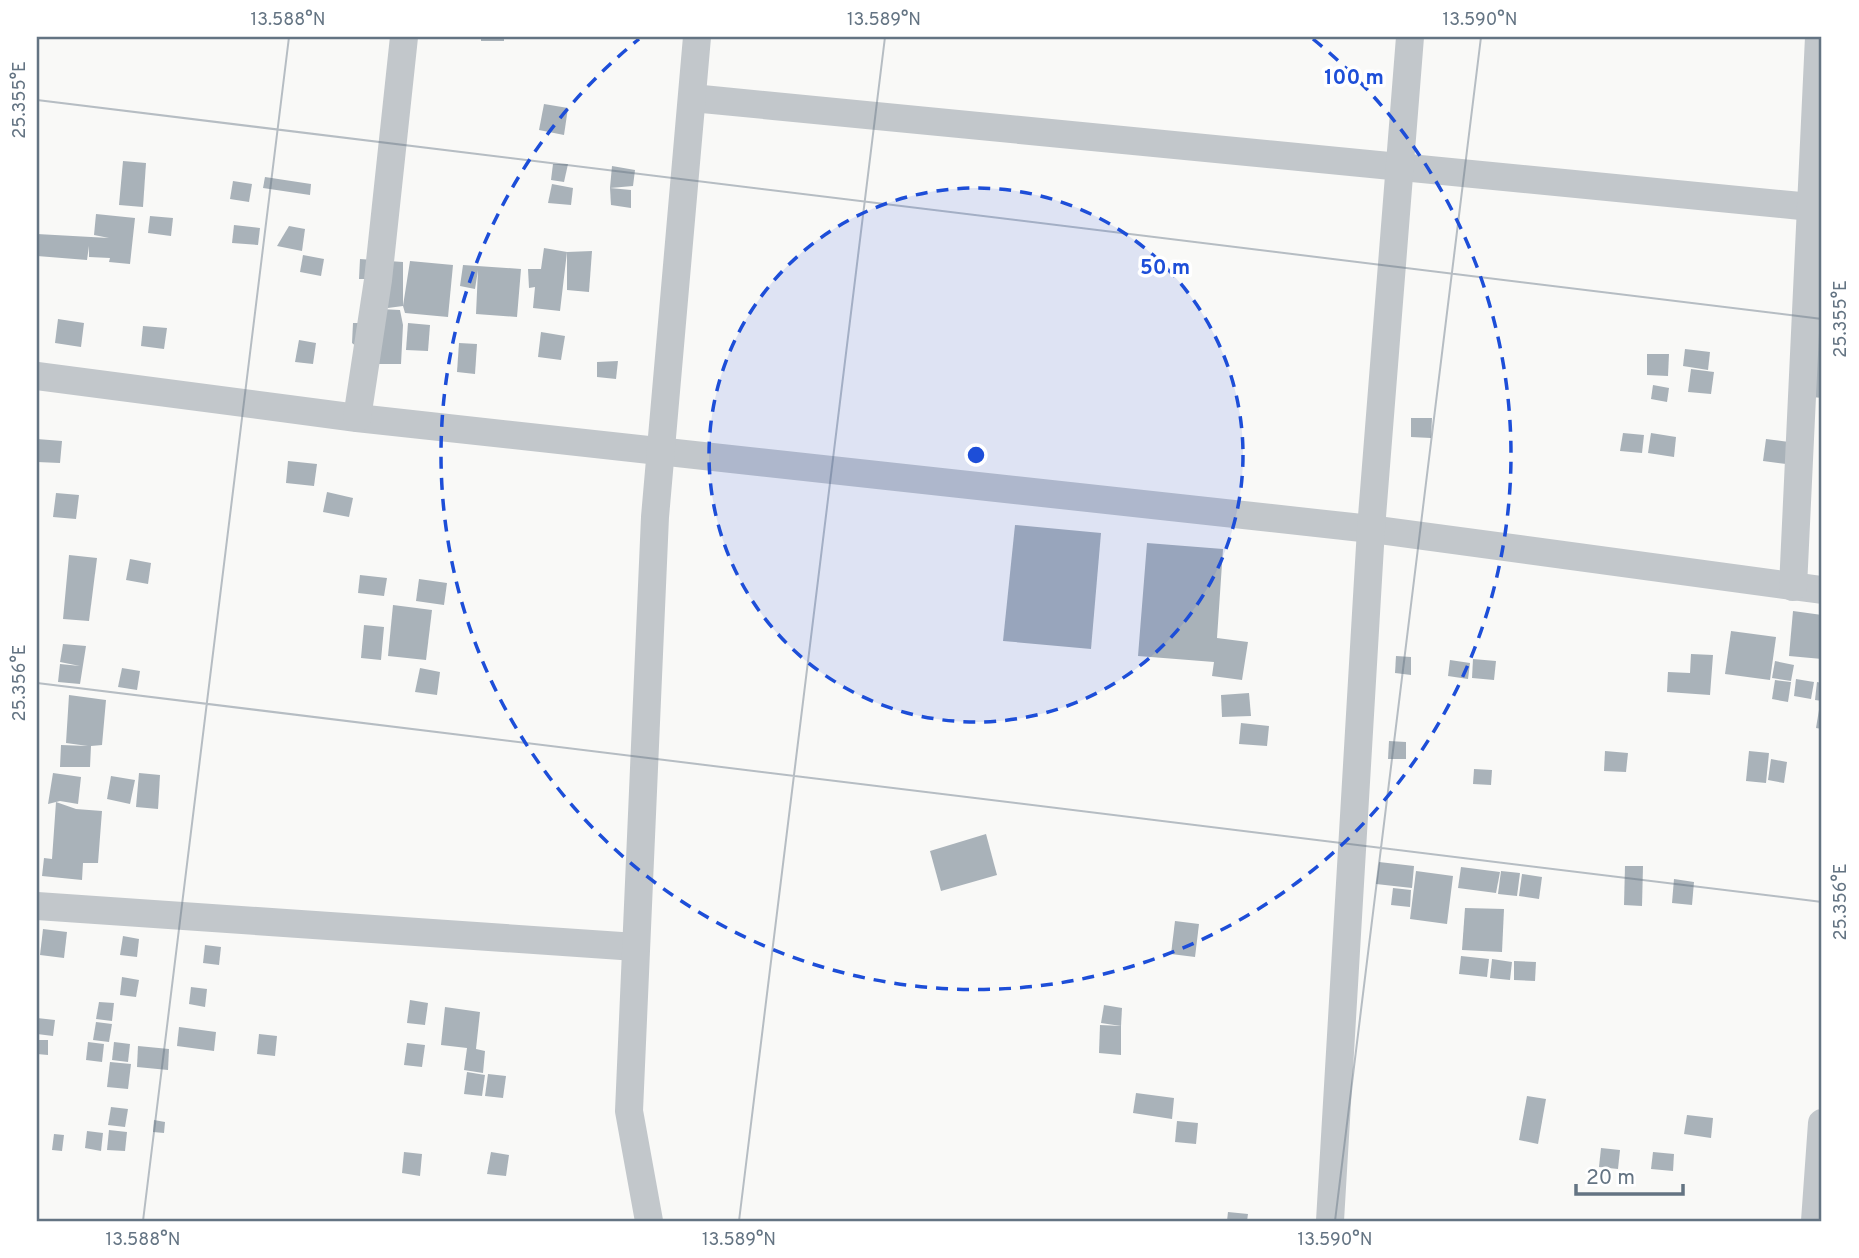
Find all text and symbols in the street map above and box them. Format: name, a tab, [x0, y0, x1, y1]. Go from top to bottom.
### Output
text: 13.588°N	[251, 9, 325, 32]
text: 13.589°N	[847, 9, 921, 32]
text: 13.590°N	[1443, 9, 1517, 32]
text: 25.355°E	[9, 61, 32, 139]
text: 100 m	[1324, 65, 1384, 92]
text: 50 m	[1140, 255, 1190, 282]
text: 25.355°E	[1830, 280, 1853, 358]
centre of rings	[964, 443, 988, 467]
text: 25.356°E	[9, 644, 32, 722]
text: 25.356°E	[1830, 863, 1853, 941]
scale bar	[1576, 1153, 1682, 1197]
text: 20 m	[1586, 1165, 1635, 1192]
text: 13.588°N	[106, 1229, 180, 1252]
text: 13.589°N	[702, 1229, 776, 1252]
text: 13.590°N	[1298, 1229, 1372, 1252]

